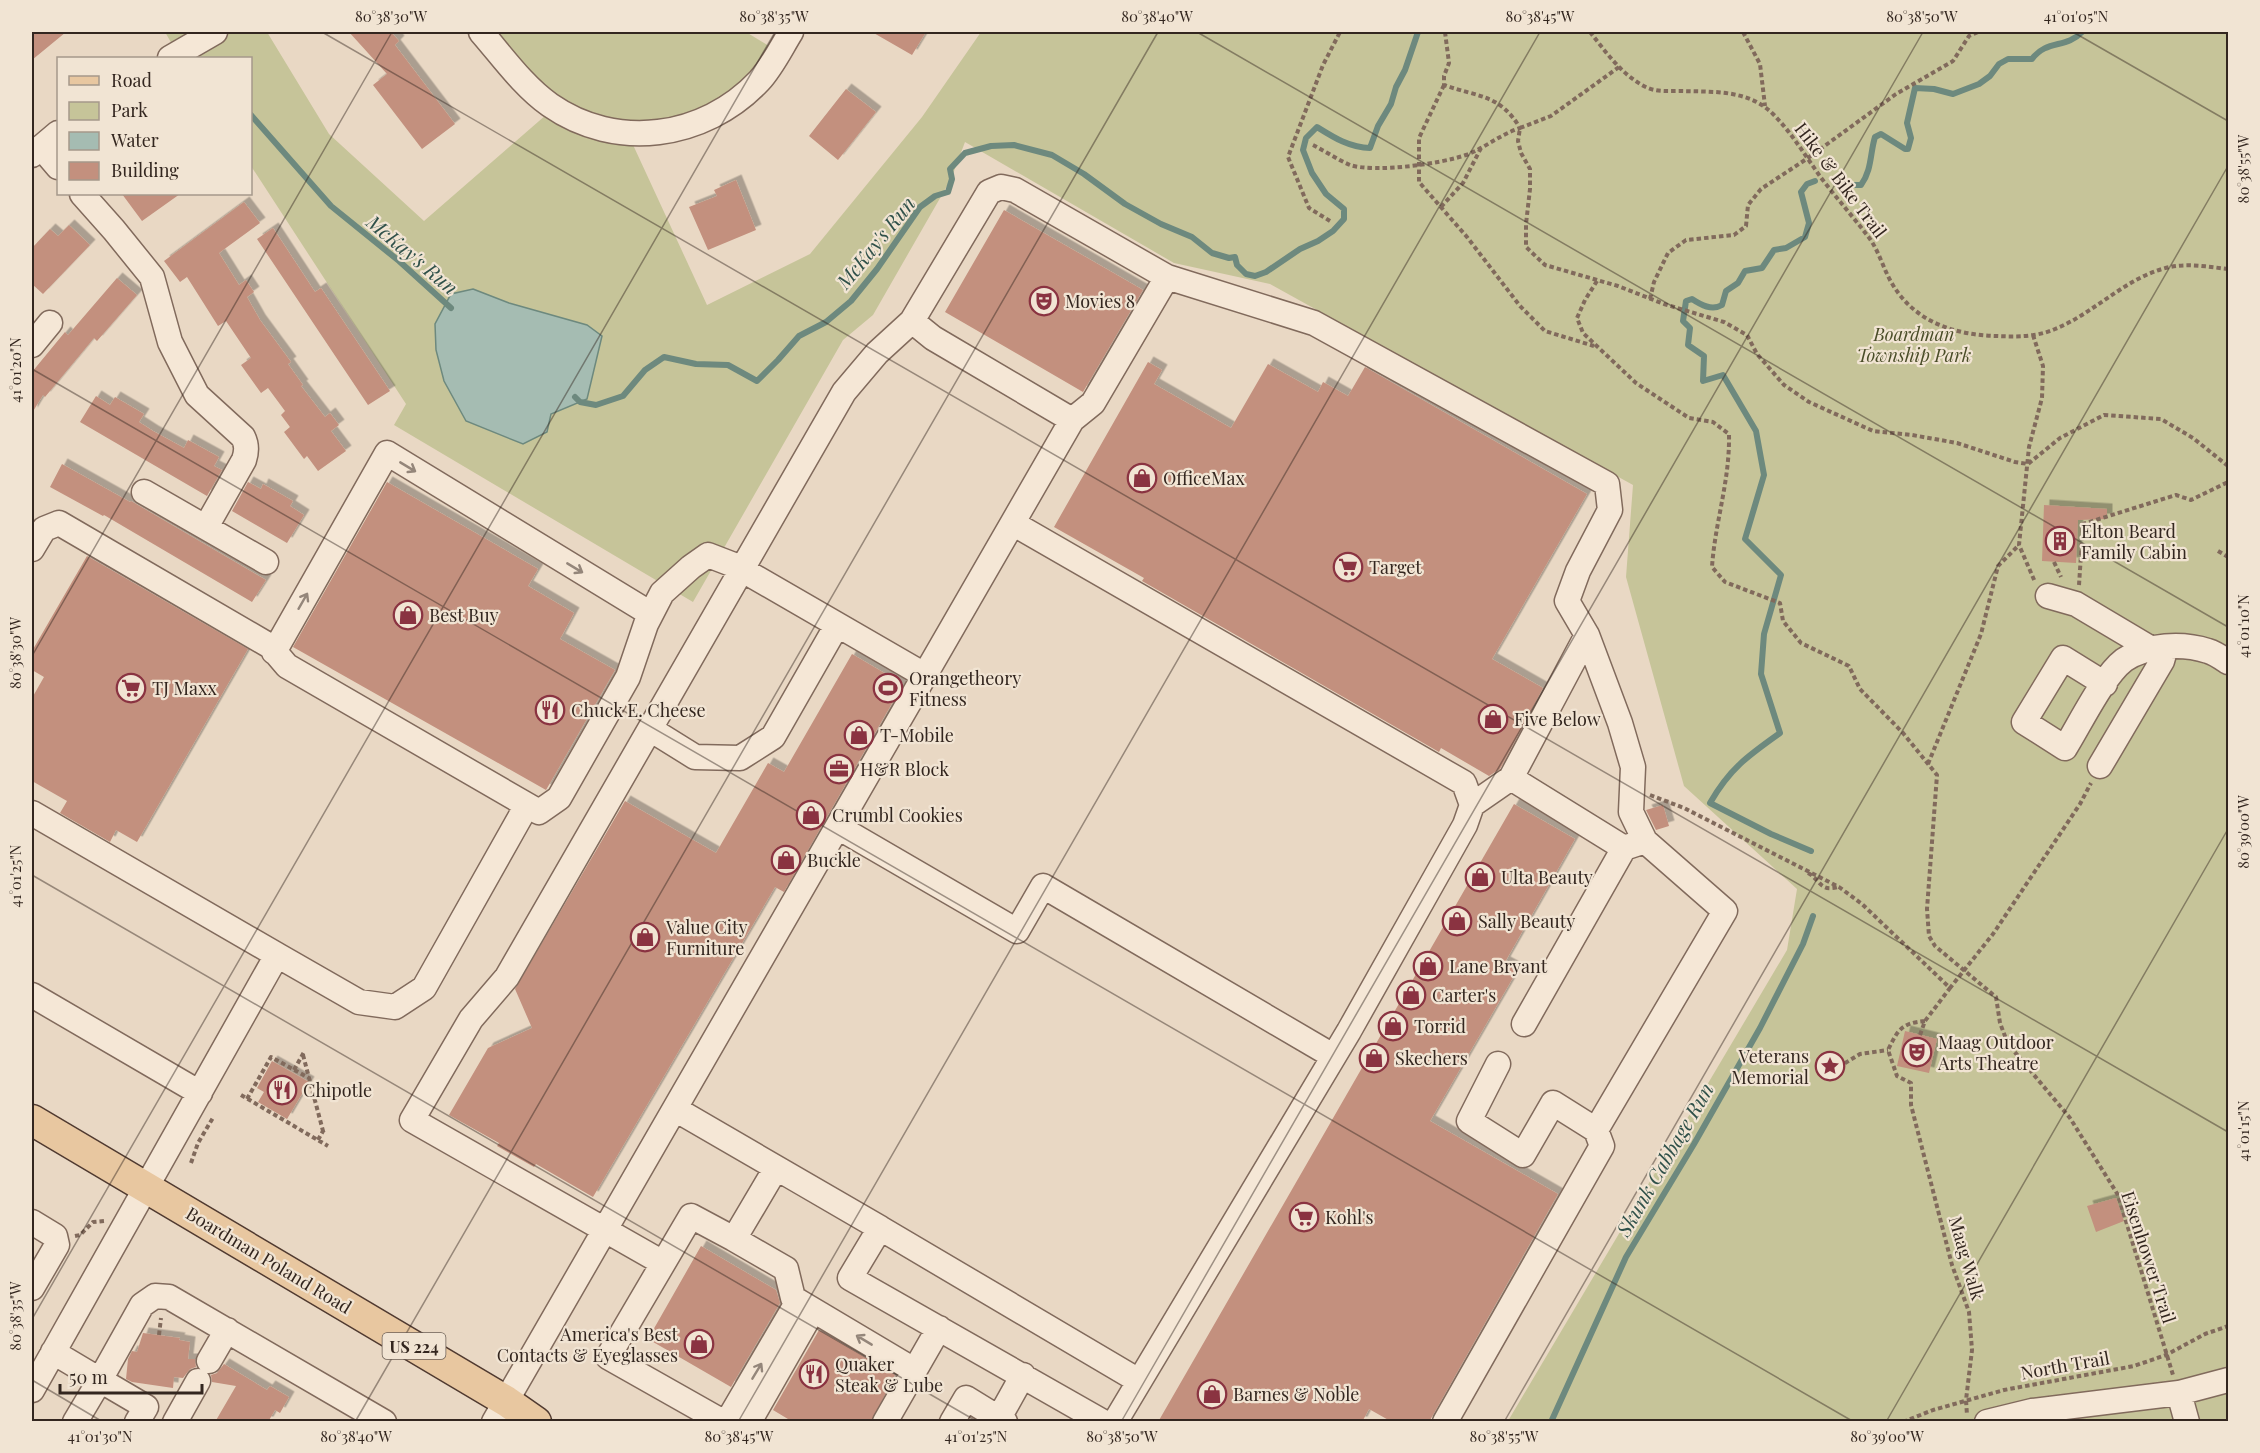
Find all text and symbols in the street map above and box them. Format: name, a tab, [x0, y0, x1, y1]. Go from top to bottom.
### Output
text: 80°38'30"W	[355, 6, 427, 26]
text: 80°38'35"W	[739, 6, 809, 26]
text: 80°38'40"W	[1121, 6, 1193, 26]
text: 80°38'45"W	[1506, 6, 1575, 26]
text: 80°38'50"W	[1886, 6, 1958, 26]
text: 41°01'05"N	[2044, 6, 2109, 26]
legend	[57, 57, 252, 195]
text: Road	[111, 68, 152, 92]
text: Park	[111, 98, 148, 122]
street label: Hike & Bike Trail	[1790, 117, 1892, 243]
text: Water	[110, 128, 159, 152]
text: 80°38'55"W	[2233, 134, 2253, 203]
text: Building	[111, 158, 179, 182]
water label: McKay's Run	[829, 190, 921, 295]
water label: McKay's Run	[361, 207, 464, 300]
theatre icon: Movies 8	[1028, 285, 1060, 317]
place label: Movies 8	[1065, 289, 1135, 313]
park label: Boardman Township Park	[1857, 322, 1971, 367]
text: 41°01'20"N	[5, 337, 25, 403]
one-way arrow	[400, 460, 417, 473]
shop icon: OfficeMax	[1126, 462, 1158, 494]
place label: OfficeMax	[1163, 466, 1245, 490]
place label: Elton Beard Family Cabin	[2081, 519, 2187, 564]
building icon: Elton Beard Family Cabin	[2044, 525, 2076, 557]
supermarket icon: Target	[1332, 551, 1364, 583]
place label: Target	[1369, 555, 1422, 579]
one-way arrow	[566, 562, 583, 574]
one-way arrow	[297, 593, 309, 610]
text: 41°01'10"N	[2233, 594, 2253, 658]
shop icon: Best Buy	[392, 599, 424, 631]
place label: Best Buy	[429, 603, 499, 627]
text: 80°38'30"W	[5, 617, 25, 689]
place label: Orangetheory Fitness	[909, 666, 1021, 711]
supermarket icon: TJ Maxx	[115, 672, 147, 704]
sports icon: Orangetheory Fitness	[872, 672, 904, 704]
place label: TJ Maxx	[152, 676, 217, 700]
restaurant icon: Chuck E. Cheese	[534, 694, 566, 726]
place label: Chuck E. Cheese	[571, 698, 706, 722]
shop icon: Five Below	[1477, 703, 1509, 735]
place label: Five Below	[1514, 707, 1601, 731]
shop icon: T-Mobile	[843, 719, 875, 751]
place label: T-Mobile	[880, 723, 954, 747]
office icon: H&R Block	[823, 753, 855, 785]
place label: H&R Block	[860, 757, 949, 781]
text: 80°39'00"W	[2233, 795, 2253, 869]
shop icon: Crumbl Cookies	[795, 799, 827, 831]
place label: Crumbl Cookies	[832, 803, 963, 827]
text: 41°01'25"N	[5, 844, 25, 907]
shop icon: Buckle	[770, 844, 802, 876]
place label: Buckle	[807, 848, 861, 872]
shop icon: Ulta Beauty	[1464, 861, 1496, 893]
place label: Ulta Beauty	[1501, 865, 1593, 889]
shop icon: Sally Beauty	[1441, 905, 1473, 937]
place label: Sally Beauty	[1478, 909, 1575, 933]
place label: Value City Furniture	[665, 915, 748, 960]
shop icon: Value City Furniture	[629, 921, 661, 953]
shop icon: Lane Bryant	[1412, 950, 1444, 982]
place label: Lane Bryant	[1449, 954, 1548, 978]
shop icon: Carter's	[1395, 979, 1427, 1011]
place label: Carter's	[1432, 983, 1496, 1007]
shop icon: Torrid	[1377, 1010, 1409, 1042]
place label: Torrid	[1414, 1014, 1467, 1038]
place label: Maag Outdoor Arts Theatre	[1937, 1030, 2054, 1075]
theatre icon: Maag Outdoor Arts Theatre	[1901, 1036, 1933, 1068]
shop icon: Skechers	[1358, 1042, 1390, 1074]
place label: Veterans Memorial	[1731, 1044, 1809, 1089]
place label: Skechers	[1395, 1046, 1468, 1070]
place icon: Veterans Memorial	[1814, 1050, 1846, 1082]
restaurant icon: Chipotle	[266, 1074, 298, 1106]
water label: Skunk Cabbage Run	[1609, 1077, 1719, 1242]
place label: Chipotle	[303, 1078, 372, 1102]
text: 41°01'15"N	[2233, 1100, 2253, 1162]
street label: Eisenhower Trail	[2116, 1188, 2182, 1326]
street label: Boardman Poland Road	[182, 1201, 357, 1319]
supermarket icon: Kohl's	[1288, 1201, 1320, 1233]
place label: Kohl's	[1325, 1205, 1374, 1229]
street label: Maag Walk	[1944, 1213, 1990, 1303]
text: 80°38'35"W	[5, 1281, 25, 1351]
place label: America's Best Contacts & Eyeglasses	[497, 1322, 679, 1367]
shop icon: America's Best Contacts & Eyeglasses	[683, 1328, 715, 1360]
road number: US 224	[382, 1333, 446, 1359]
one-way arrow	[856, 1334, 873, 1346]
street label: North Trail	[2019, 1345, 2111, 1385]
place label: Quaker Steak & Lube	[835, 1352, 943, 1397]
scale bar	[60, 1357, 202, 1395]
restaurant icon: Quaker Steak & Lube	[798, 1358, 830, 1390]
one-way arrow	[751, 1363, 763, 1380]
text: 50 m	[69, 1365, 108, 1389]
shop icon: Barnes & Noble	[1196, 1378, 1228, 1410]
place label: Barnes & Noble	[1233, 1382, 1359, 1406]
text: 41°01'30"N	[67, 1426, 133, 1446]
text: 80°38'40"W	[320, 1426, 392, 1446]
text: 80°38'45"W	[705, 1426, 774, 1446]
text: 41°01'25"N	[945, 1426, 1008, 1446]
text: 80°38'50"W	[1086, 1426, 1158, 1446]
text: 80°38'55"W	[1470, 1426, 1539, 1446]
text: 80°39'00"W	[1850, 1426, 1924, 1446]

